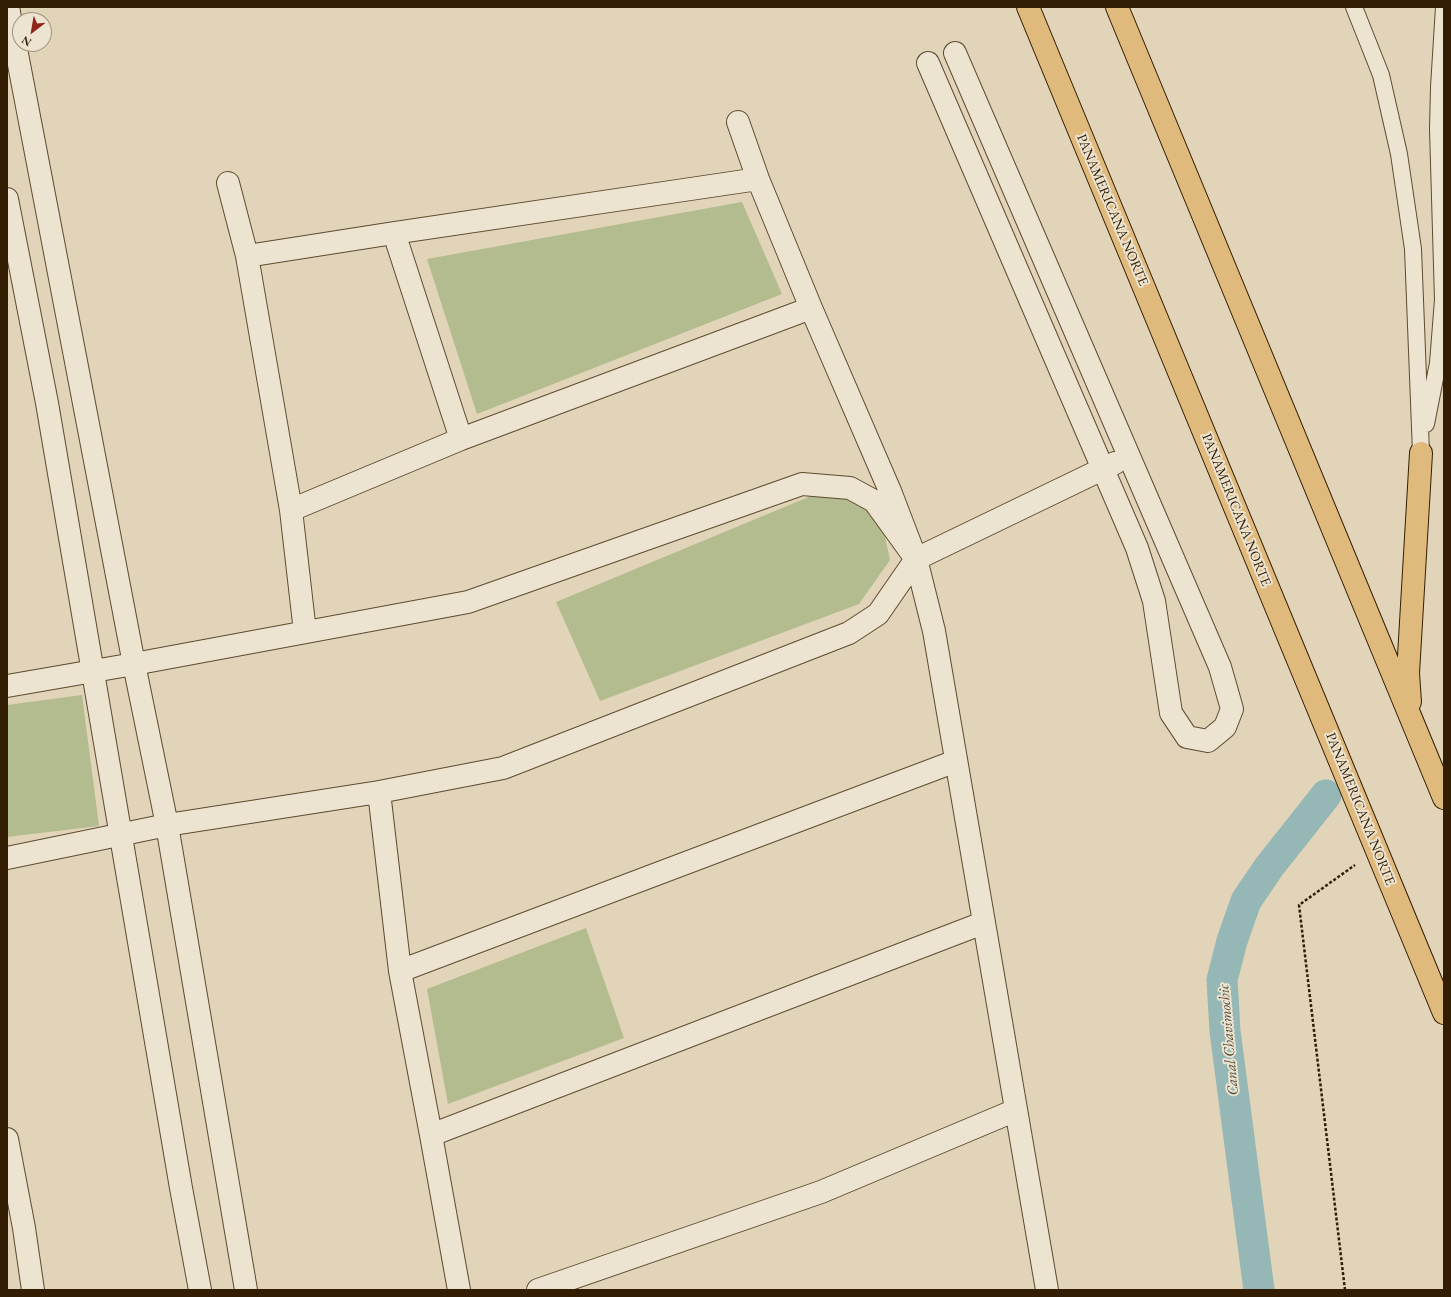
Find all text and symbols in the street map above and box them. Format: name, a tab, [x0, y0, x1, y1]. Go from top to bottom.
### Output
north arrow	[12, 12, 52, 52]
text: N	[19, 33, 34, 50]
street label: PANAMERICANA NORTE	[1072, 132, 1152, 288]
street label: PANAMERICANA NORTE	[1198, 431, 1274, 589]
street label: PANAMERICANA NORTE	[1322, 730, 1398, 888]
water label: Canal Chavimochic	[1215, 984, 1243, 1096]

